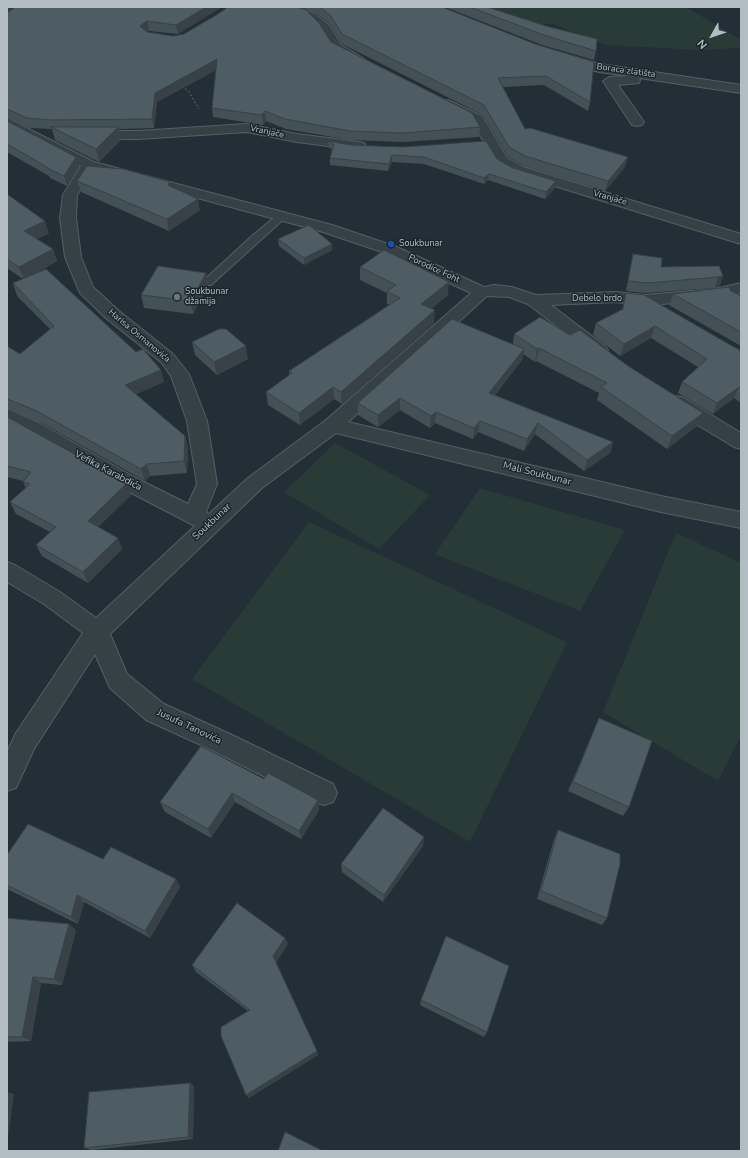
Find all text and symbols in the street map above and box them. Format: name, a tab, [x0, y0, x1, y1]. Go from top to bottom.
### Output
north arrow	[692, 16, 732, 56]
text: N	[694, 36, 711, 52]
street label: Boraca zlatišta	[596, 62, 656, 80]
street label: Vranjače	[249, 123, 285, 141]
street label: Vranjače	[592, 188, 628, 208]
marker: Soukbunar	[386, 239, 396, 249]
place label: Soukbunar	[399, 239, 442, 249]
street label: Porodice Foht	[407, 252, 461, 286]
place label: Soukbunar džamija	[185, 287, 228, 308]
marker: Soukbunar džamija	[172, 292, 182, 302]
street label: Debelo brdo	[572, 294, 622, 304]
street label: Harisa Osmanovića	[106, 307, 172, 365]
street label: Vefika Karabdića	[72, 448, 144, 494]
street label: Mali Soukbunar	[502, 460, 572, 488]
street label: Soukbunar	[190, 501, 234, 543]
street label: Jusufa Tanovića	[155, 707, 223, 747]

